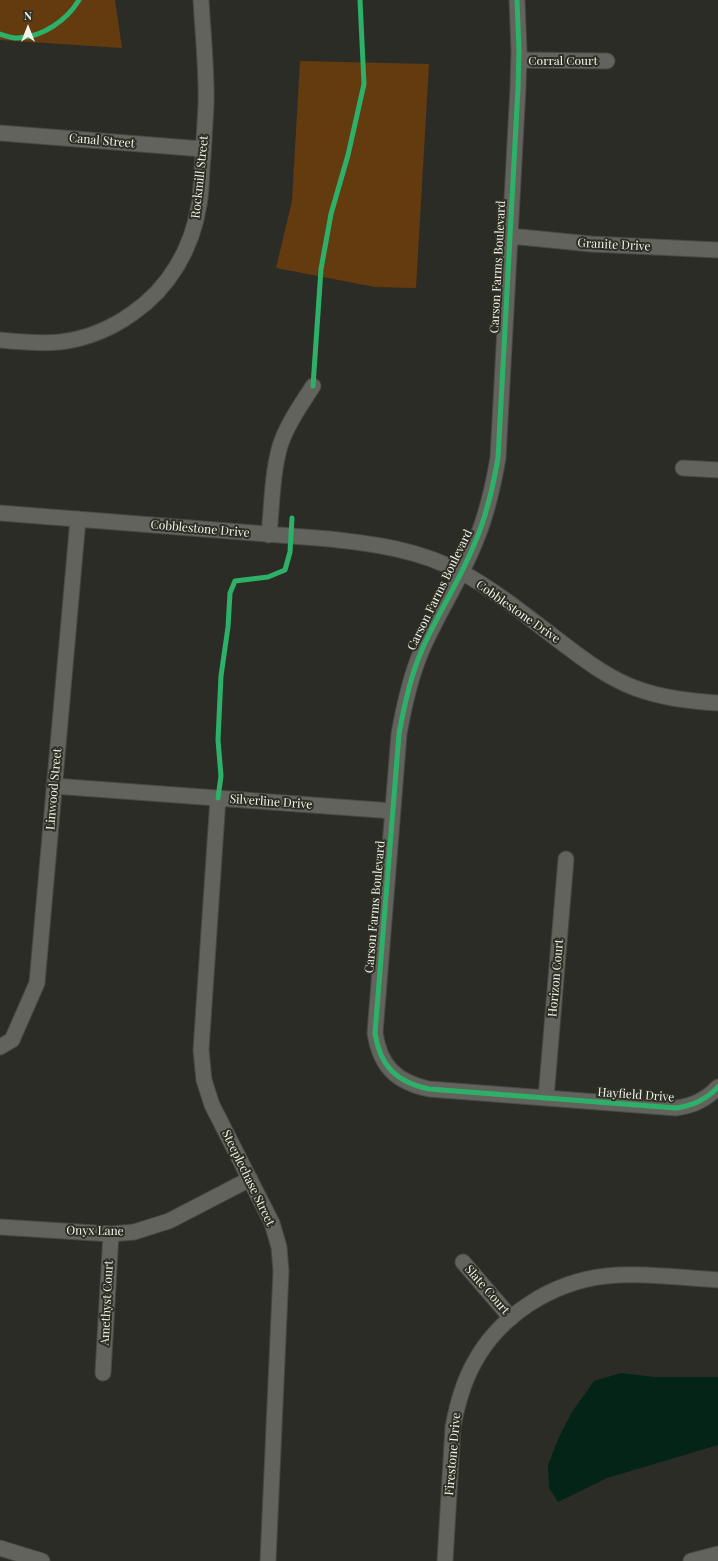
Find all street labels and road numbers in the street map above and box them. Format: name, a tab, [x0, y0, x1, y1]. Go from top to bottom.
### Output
street label: Corral Court	[528, 54, 598, 68]
street label: Canal Street	[68, 131, 136, 151]
street label: Rockmill Street	[189, 135, 211, 219]
street label: Carson Farms Boulevard	[487, 200, 509, 334]
street label: Granite Drive	[577, 236, 651, 254]
street label: Cobblestone Drive	[150, 517, 250, 541]
street label: Carson Farms Boulevard	[404, 527, 476, 653]
street label: Cobblestone Drive	[473, 578, 563, 646]
street label: Linwood Street	[43, 747, 65, 831]
street label: Silverline Drive	[229, 792, 313, 812]
street label: Carson Farms Boulevard	[362, 840, 388, 974]
street label: Horizon Court	[545, 938, 567, 1018]
street label: Hayfield Drive	[597, 1085, 675, 1105]
street label: Steeplechase Street	[219, 1128, 277, 1228]
street label: Onyx Lane	[66, 1223, 124, 1239]
street label: Amethyst Court	[98, 1260, 116, 1346]
street label: Slate Court	[462, 1262, 512, 1318]
street label: Firestone Drive	[442, 1412, 464, 1496]

